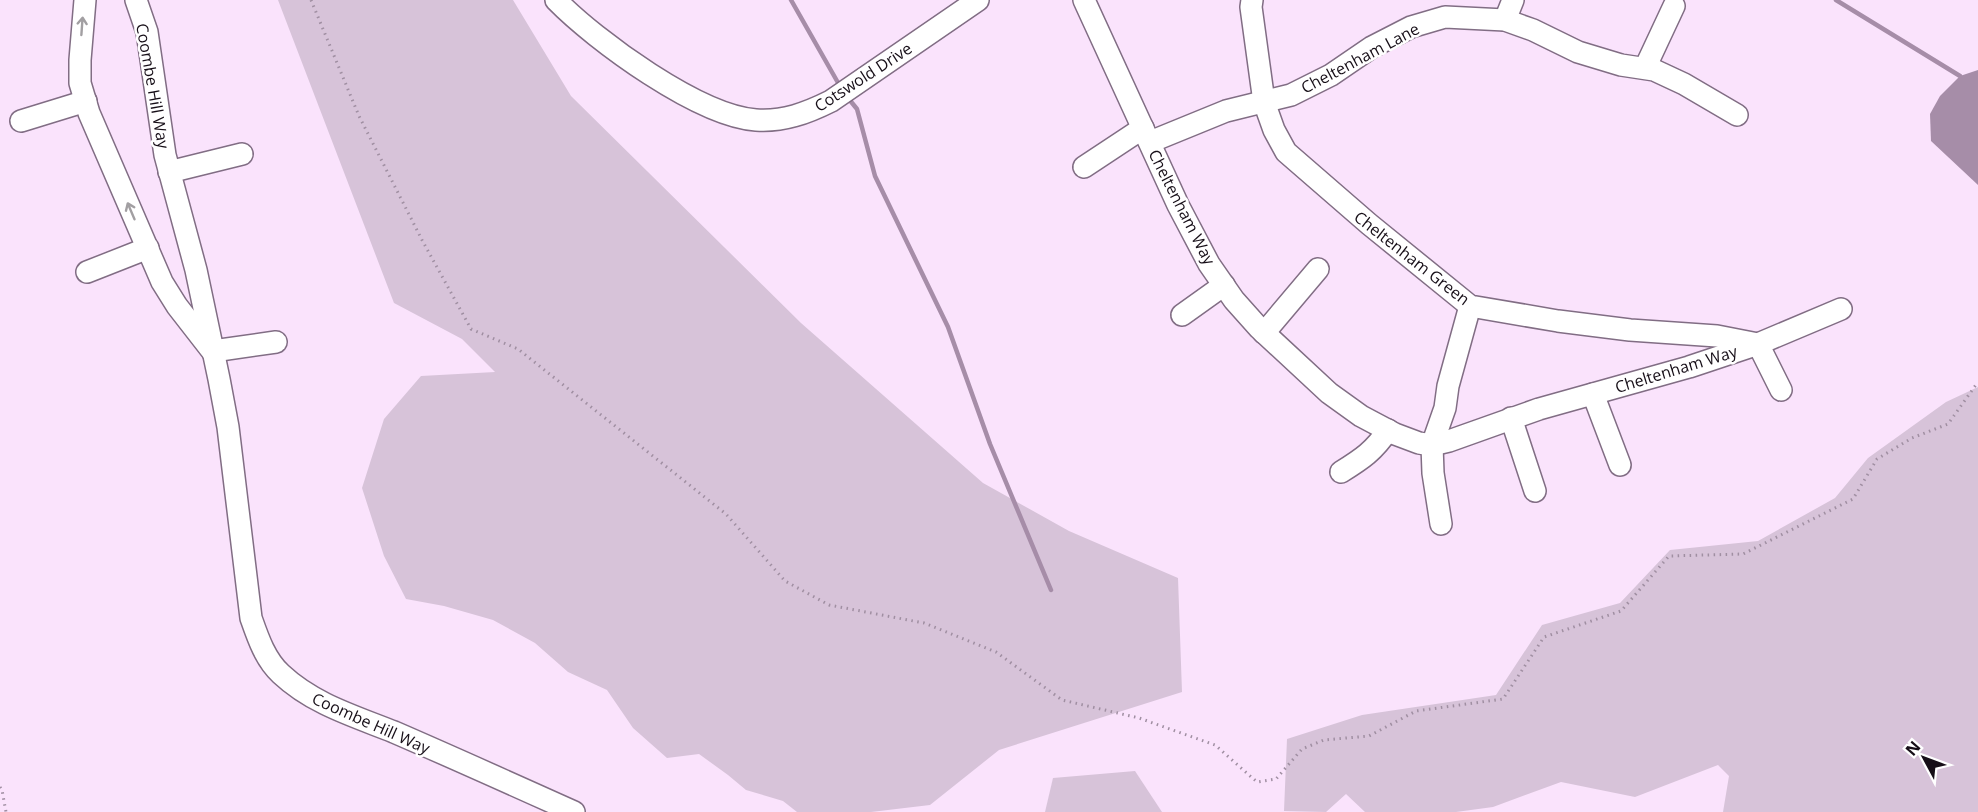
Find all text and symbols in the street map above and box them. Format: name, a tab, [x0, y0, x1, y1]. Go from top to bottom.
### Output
one-way arrow	[77, 16, 88, 36]
street label: Cheltenham Lane	[1297, 18, 1423, 98]
street label: Coombe Hill Way	[131, 22, 175, 151]
street label: Cotswold Drive	[810, 37, 916, 117]
street label: Cheltenham Way	[1143, 146, 1221, 269]
one-way arrow	[125, 202, 136, 221]
street label: Cheltenham Green	[1350, 206, 1474, 310]
street label: Cheltenham Way	[1612, 340, 1741, 398]
street label: Coombe Hill Way	[309, 687, 434, 759]
north arrow	[1894, 728, 1954, 788]
text: N	[1900, 736, 1925, 760]

